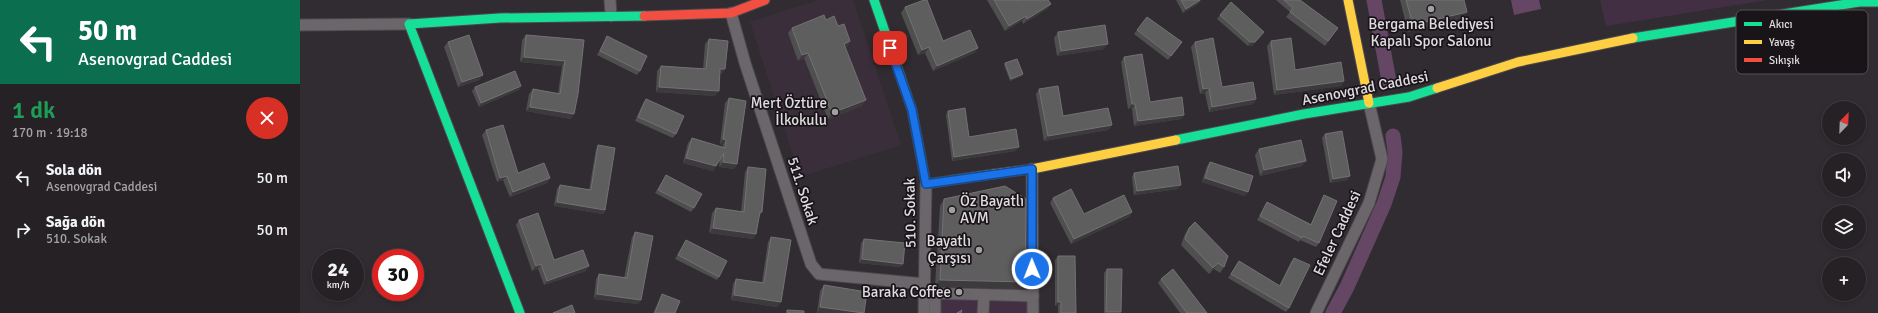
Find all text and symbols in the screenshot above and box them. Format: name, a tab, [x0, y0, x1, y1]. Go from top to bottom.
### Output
marker: Bergama Belediyesi Kapalı Spor Salonu	[1426, 4, 1436, 14]
legend	[1736, 10, 1868, 74]
text: 50 m	[78, 14, 137, 48]
place label: Bergama Belediyesi Kapalı Spor Salonu	[1368, 15, 1494, 50]
icon: left	[12, 16, 64, 68]
text: Akıcı	[1769, 18, 1792, 31]
pin	[873, 31, 907, 65]
text: Yavaş	[1769, 36, 1795, 49]
icon: arrive	[879, 37, 901, 59]
text: Asenovgrad Caddesi	[78, 48, 232, 70]
text: Sıkışık	[1769, 54, 1800, 67]
street label: Asenovgrad Caddesi	[1300, 67, 1430, 109]
place label: Mert Öztüre İlkokulu	[750, 94, 827, 129]
text: 1 dk	[12, 95, 55, 125]
button: close	[246, 97, 288, 139]
north arrow	[1822, 101, 1866, 145]
map controls	[1822, 101, 1866, 301]
marker: Mert Öztüre İlkokulu	[830, 107, 840, 117]
text: 170 m · 19:18	[12, 125, 88, 141]
button: sound	[1822, 153, 1866, 197]
street label: 511. Sokak	[784, 155, 823, 228]
text: Sola dön	[46, 161, 102, 179]
icon: left	[12, 167, 34, 189]
text: 50 m	[257, 169, 288, 187]
street label: 510. Sokak	[900, 177, 920, 248]
text: Asenovgrad Caddesi	[46, 179, 157, 195]
street label: Efeler Caddesi	[1309, 188, 1365, 278]
place label: Öz Bayatlı AVM	[960, 192, 1024, 227]
marker: Öz Bayatlı AVM	[947, 205, 957, 215]
button: layers	[1822, 205, 1866, 249]
text: Sağa dön	[46, 213, 105, 231]
icon: right	[12, 219, 34, 241]
text: 50 m	[257, 221, 288, 239]
text: 510. Sokak	[46, 231, 107, 247]
place label: Bayatlı Çarşısı	[927, 232, 971, 267]
marker: Bayatlı Çarşısı	[974, 245, 984, 255]
position arrow	[1011, 248, 1053, 290]
speed limit sign: 30	[372, 249, 424, 301]
text: 24	[327, 257, 349, 282]
button: +	[1822, 257, 1866, 301]
text: km/h	[327, 279, 349, 291]
place label: Baraka Coffee	[862, 283, 951, 301]
marker: Baraka Coffee	[954, 287, 964, 297]

